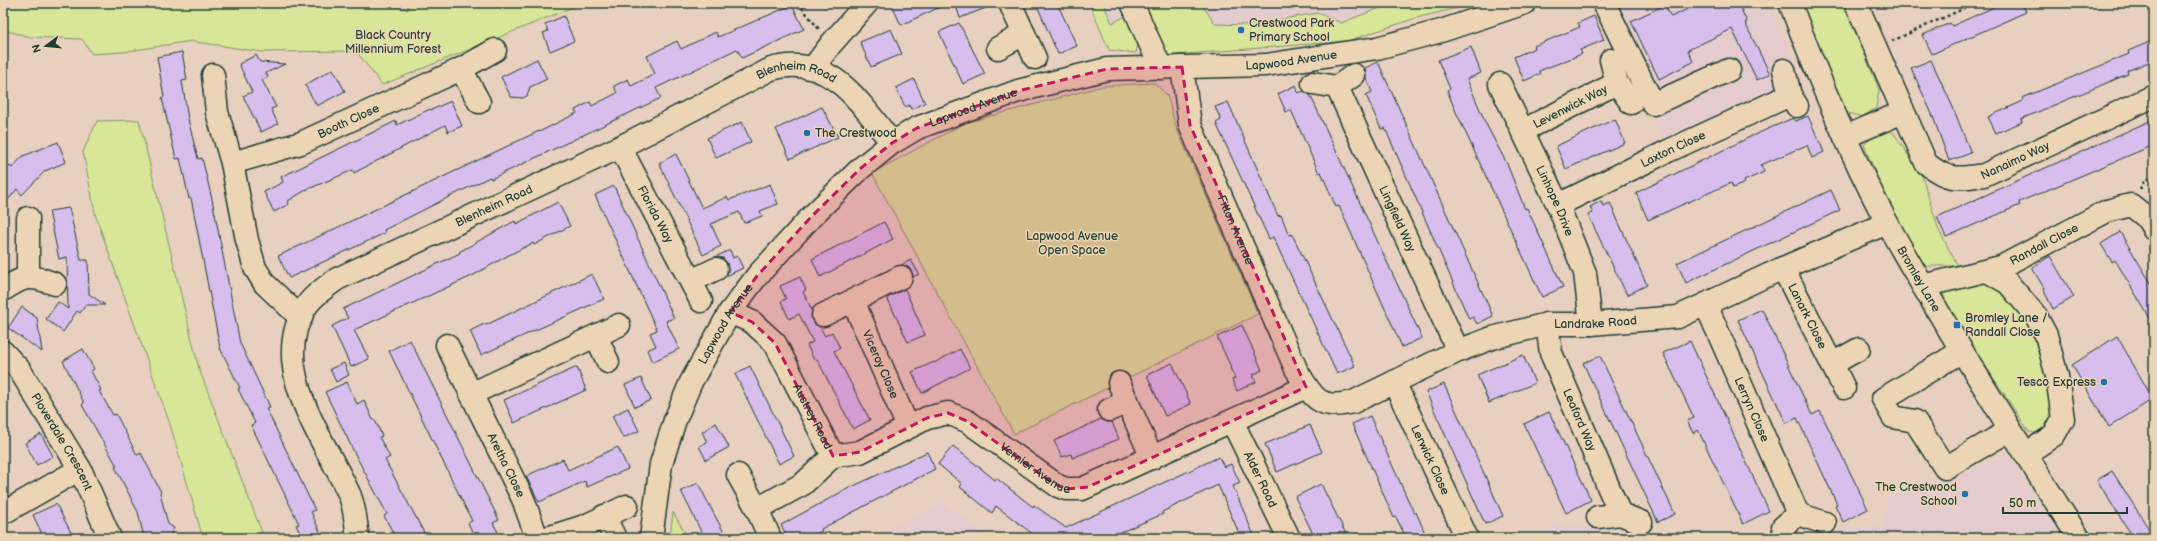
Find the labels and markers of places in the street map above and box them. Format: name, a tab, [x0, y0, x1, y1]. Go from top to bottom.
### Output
place label: Crestwood Park Primary School	[1249, 16, 1334, 45]
marker: Crestwood Park Primary School	[1236, 25, 1246, 35]
place label: The Crestwood	[815, 126, 897, 141]
marker: The Crestwood	[802, 128, 812, 138]
place label: Bromley Lane / Randall Close	[1965, 311, 2047, 340]
marker: Bromley Lane / Randall Close	[1952, 320, 1962, 330]
place label: Tesco Express	[2017, 375, 2096, 390]
marker: Tesco Express	[2099, 377, 2109, 387]
place label: The Crestwood School	[1875, 480, 1957, 509]
marker: The Crestwood School	[1960, 489, 1970, 499]

